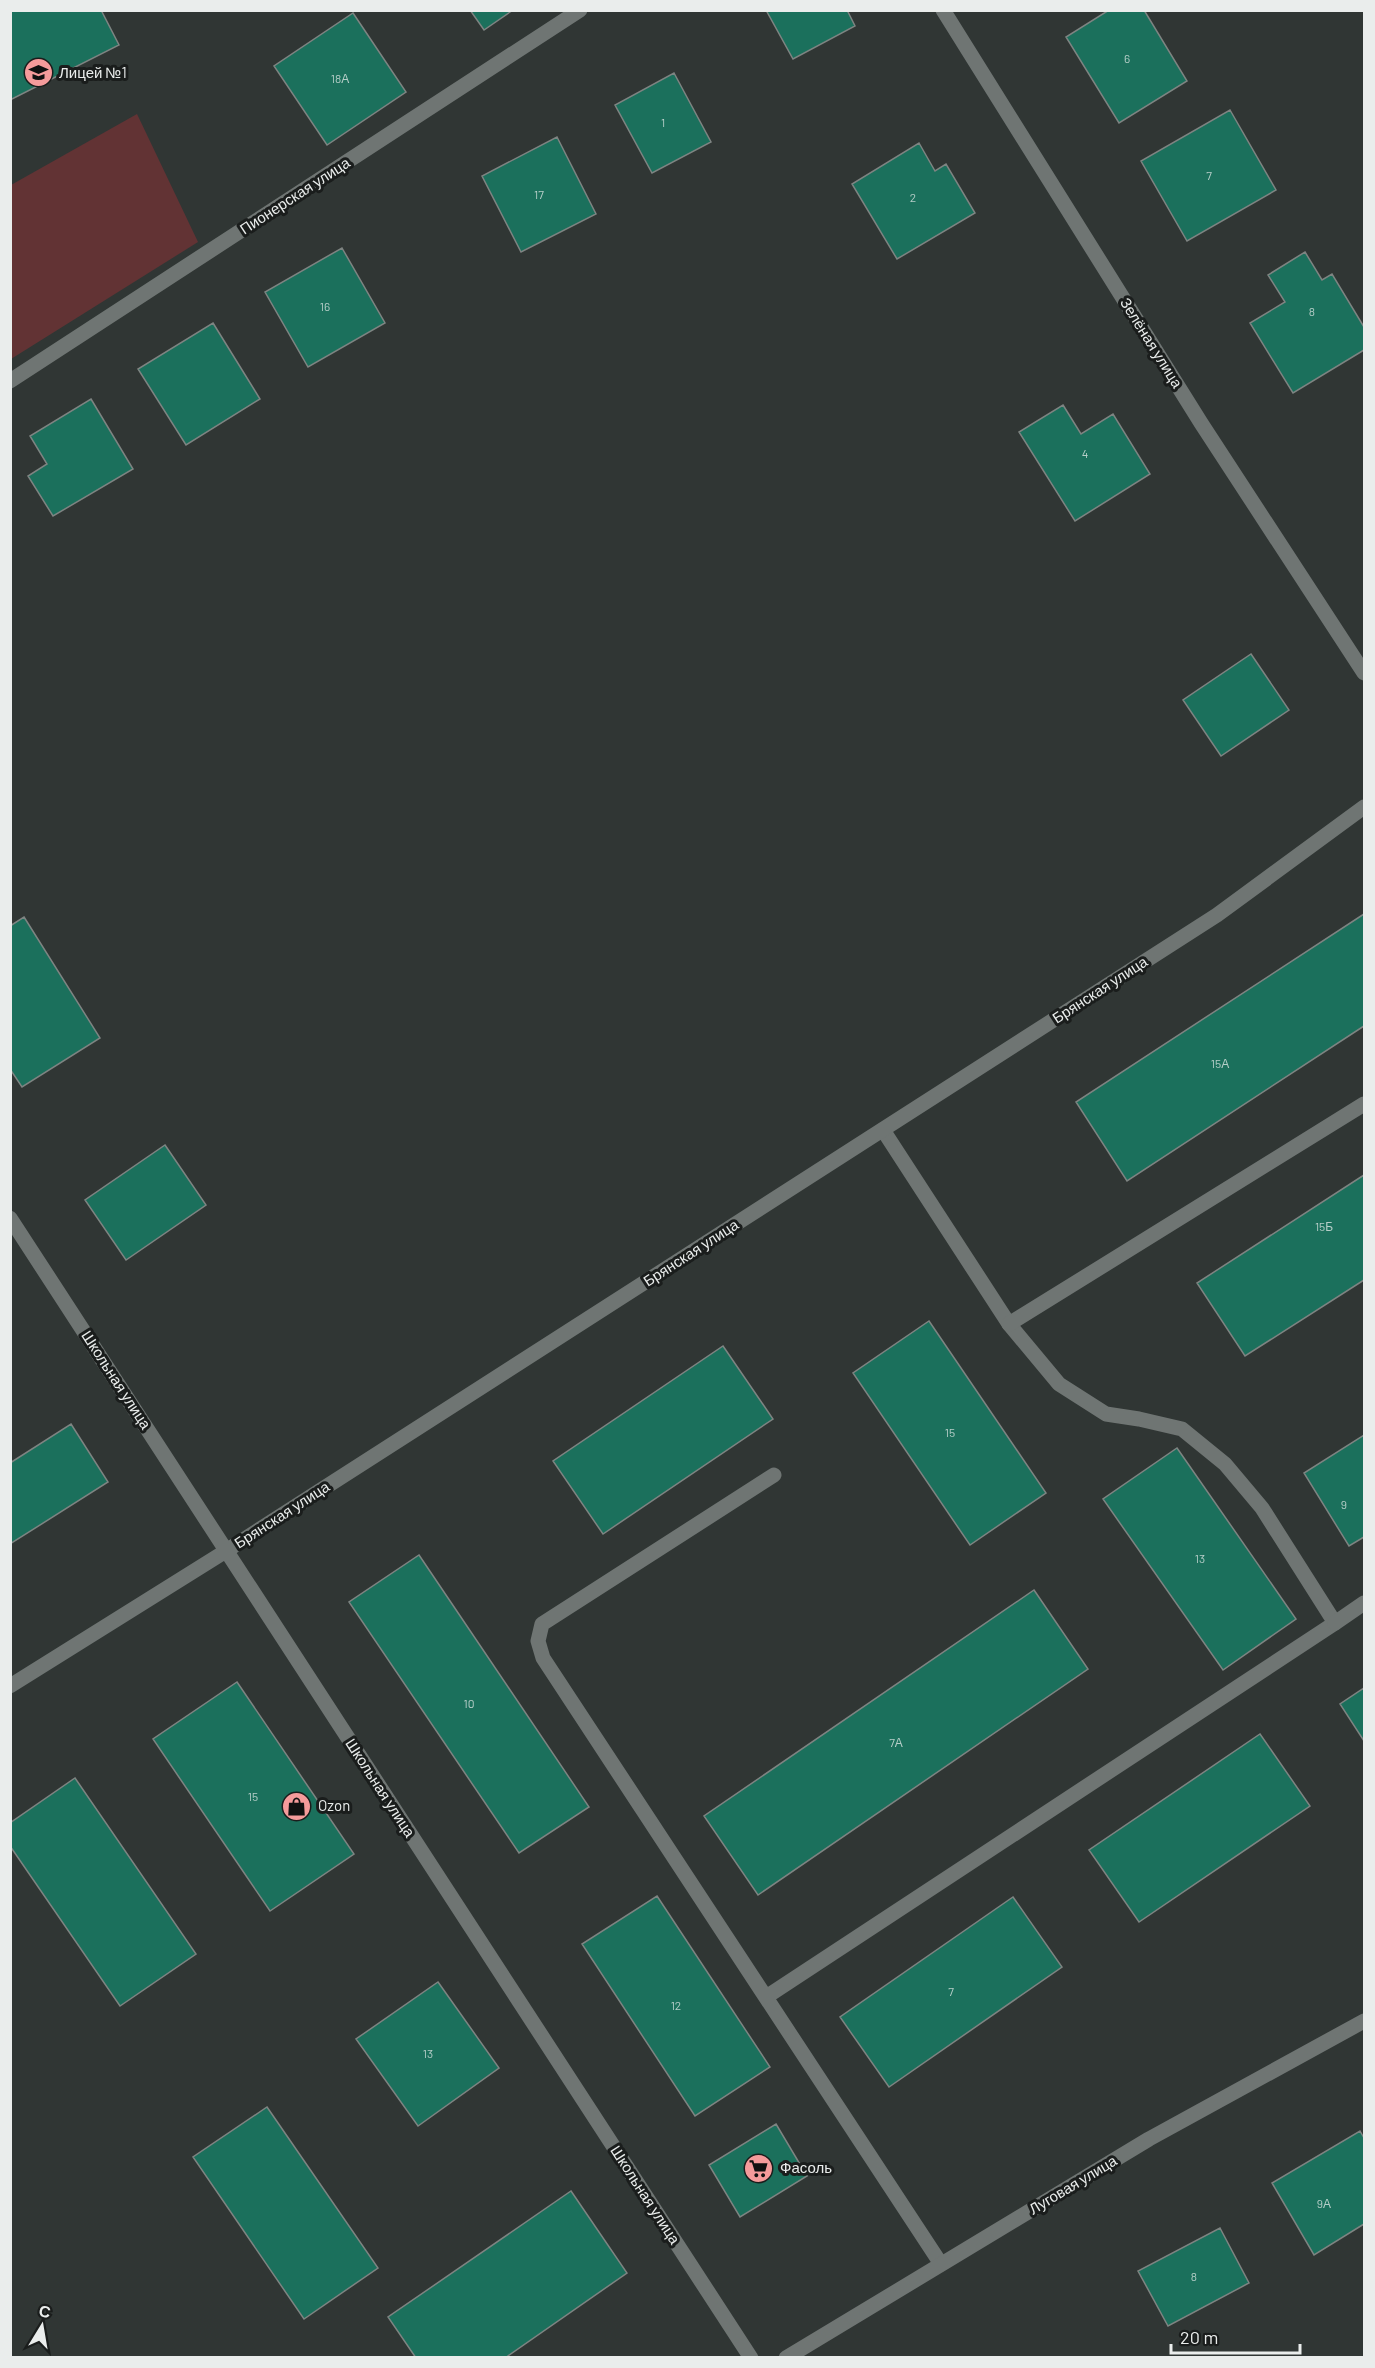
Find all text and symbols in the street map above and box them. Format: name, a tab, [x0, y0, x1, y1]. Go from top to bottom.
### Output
house number: 6	[1124, 51, 1130, 65]
school or university icon: Лицей №1	[22, 57, 54, 89]
place label: Лицей №1	[59, 63, 127, 81]
house number: 18А	[331, 71, 349, 85]
house number: 1	[661, 115, 665, 129]
street label: Пионерская улица	[236, 153, 353, 237]
house number: 7	[1206, 168, 1212, 182]
house number: 17	[534, 187, 544, 201]
house number: 2	[910, 190, 916, 204]
street label: Зелёная улица	[1117, 294, 1187, 391]
house number: 16	[320, 299, 330, 313]
house number: 8	[1309, 304, 1315, 318]
house number: 4	[1082, 446, 1088, 460]
street label: Брянская улица	[1049, 951, 1151, 1027]
house number: 15А	[1211, 1056, 1229, 1070]
street label: Брянская улица	[640, 1214, 742, 1290]
house number: 15Б	[1315, 1219, 1333, 1233]
street label: Школьная улица	[78, 1327, 156, 1433]
house number: 15	[945, 1425, 955, 1439]
street label: Брянская улица	[231, 1476, 333, 1552]
house number: 9	[1341, 1497, 1347, 1511]
house number: 13	[1195, 1551, 1205, 1565]
house number: 10	[464, 1696, 474, 1710]
street label: Школьная улица	[342, 1735, 420, 1841]
house number: 7А	[889, 1735, 903, 1749]
house number: 15	[248, 1789, 258, 1803]
shop icon: Ozon	[281, 1790, 313, 1822]
place label: Ozon	[318, 1796, 350, 1814]
house number: 7	[948, 1984, 954, 1998]
house number: 12	[671, 1998, 681, 2012]
house number: 13	[423, 2046, 433, 2060]
street label: Школьная улица	[607, 2142, 685, 2248]
street label: Луговая улица	[1025, 2150, 1120, 2217]
supermarket icon: Фасоль	[743, 2152, 775, 2184]
place label: Фасоль	[780, 2158, 832, 2176]
house number: 9А	[1317, 2196, 1331, 2210]
house number: 8	[1191, 2269, 1197, 2283]
north arrow	[12, 2296, 72, 2356]
text: С	[37, 2300, 53, 2321]
scale bar	[1171, 2317, 1300, 2355]
text: 20 m	[1180, 2326, 1218, 2348]

